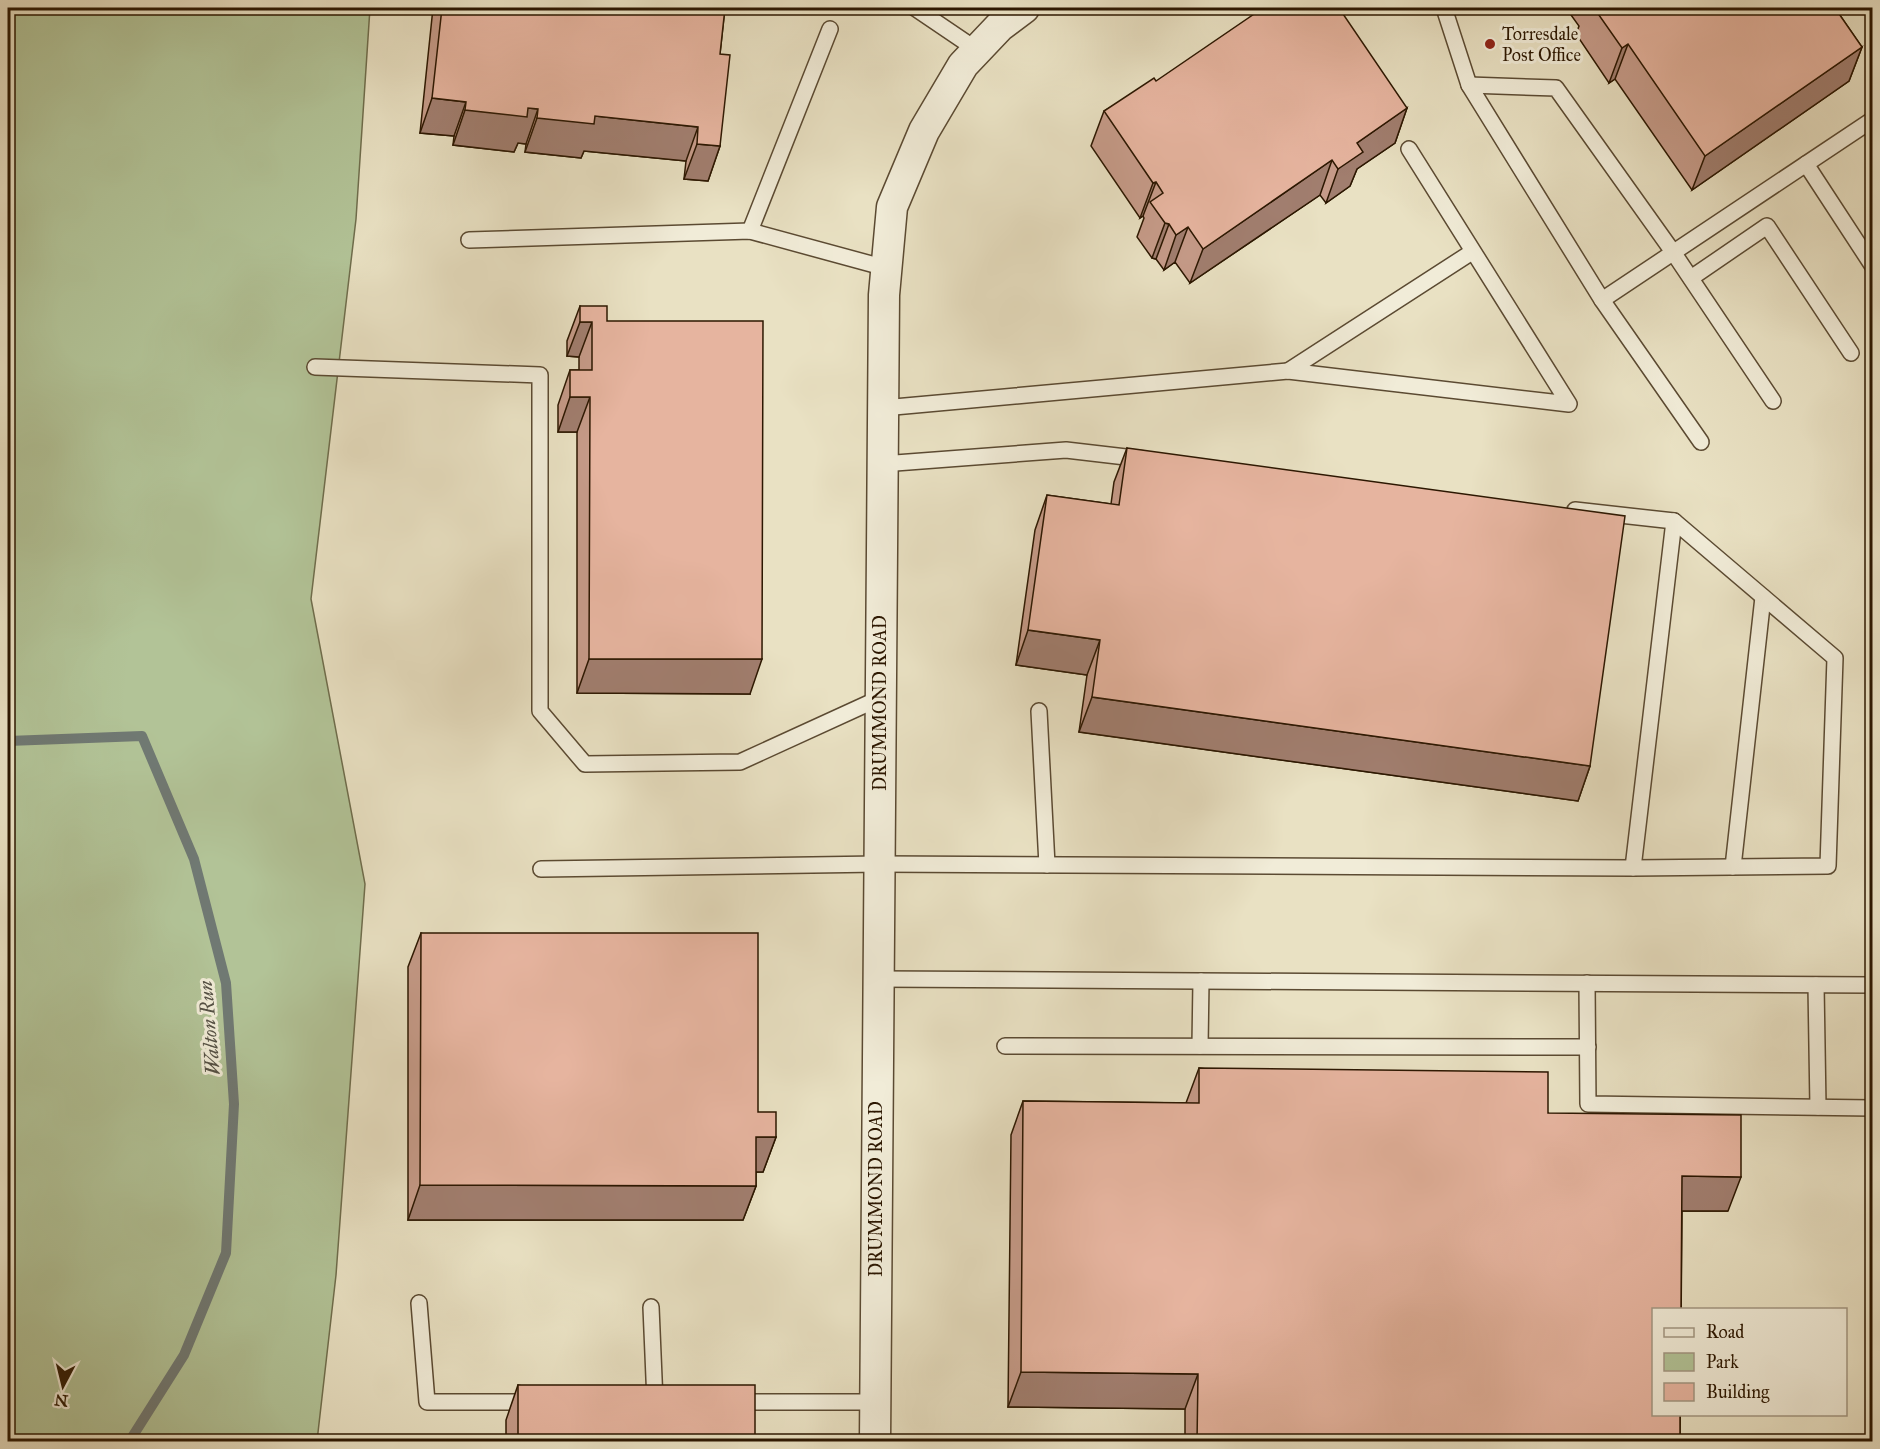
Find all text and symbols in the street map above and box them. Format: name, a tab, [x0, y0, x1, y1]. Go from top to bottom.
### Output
place label: Torresdale Post Office	[1502, 23, 1581, 66]
marker: Torresdale Post Office	[1483, 37, 1497, 51]
street label: DRUMMOND ROAD	[869, 615, 891, 791]
water label: Walton Run	[193, 979, 225, 1076]
street label: DRUMMOND ROAD	[865, 1101, 887, 1277]
legend	[1652, 1308, 1847, 1416]
text: Road	[1706, 1321, 1744, 1343]
text: Park	[1706, 1351, 1739, 1373]
north arrow	[33, 1356, 93, 1416]
text: Building	[1706, 1381, 1770, 1404]
text: N	[53, 1390, 69, 1411]

